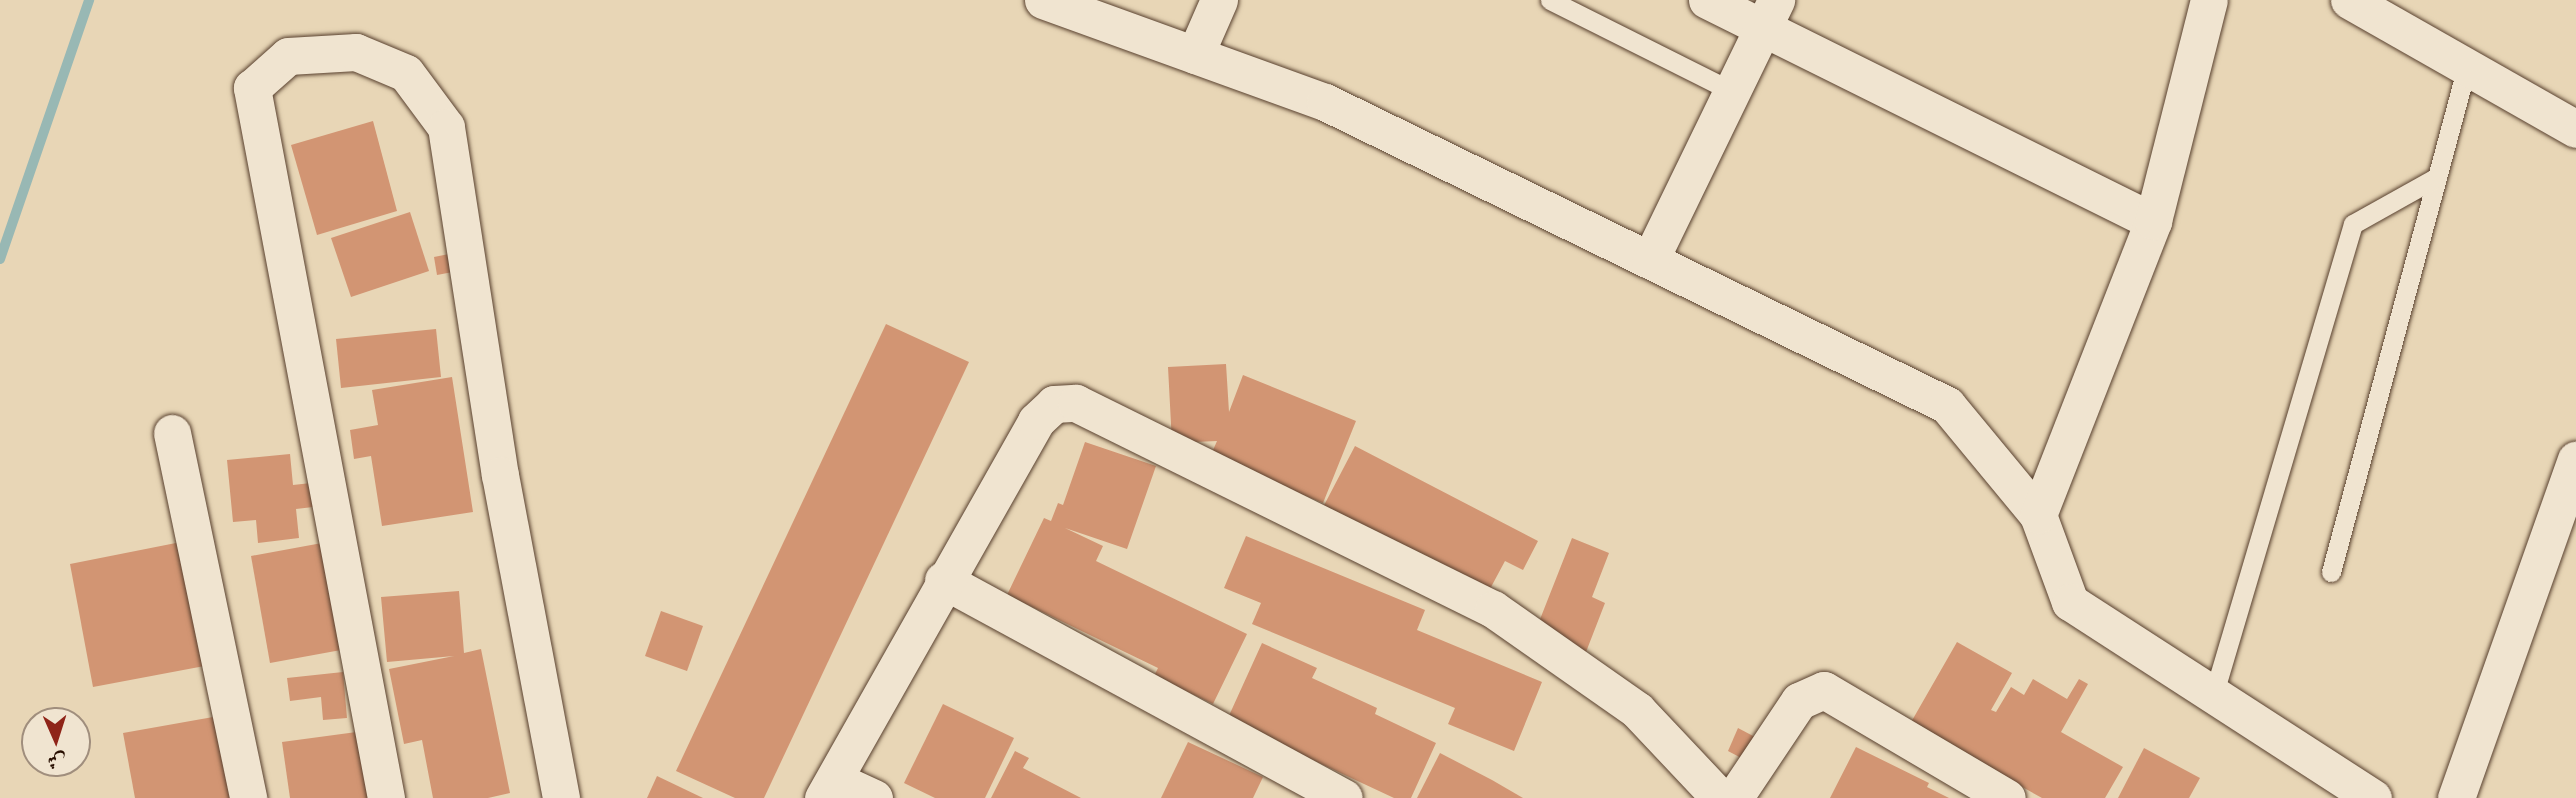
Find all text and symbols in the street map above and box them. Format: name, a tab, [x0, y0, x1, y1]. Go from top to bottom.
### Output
north arrow	[21, 707, 91, 777]
text: ش	[47, 748, 67, 773]

